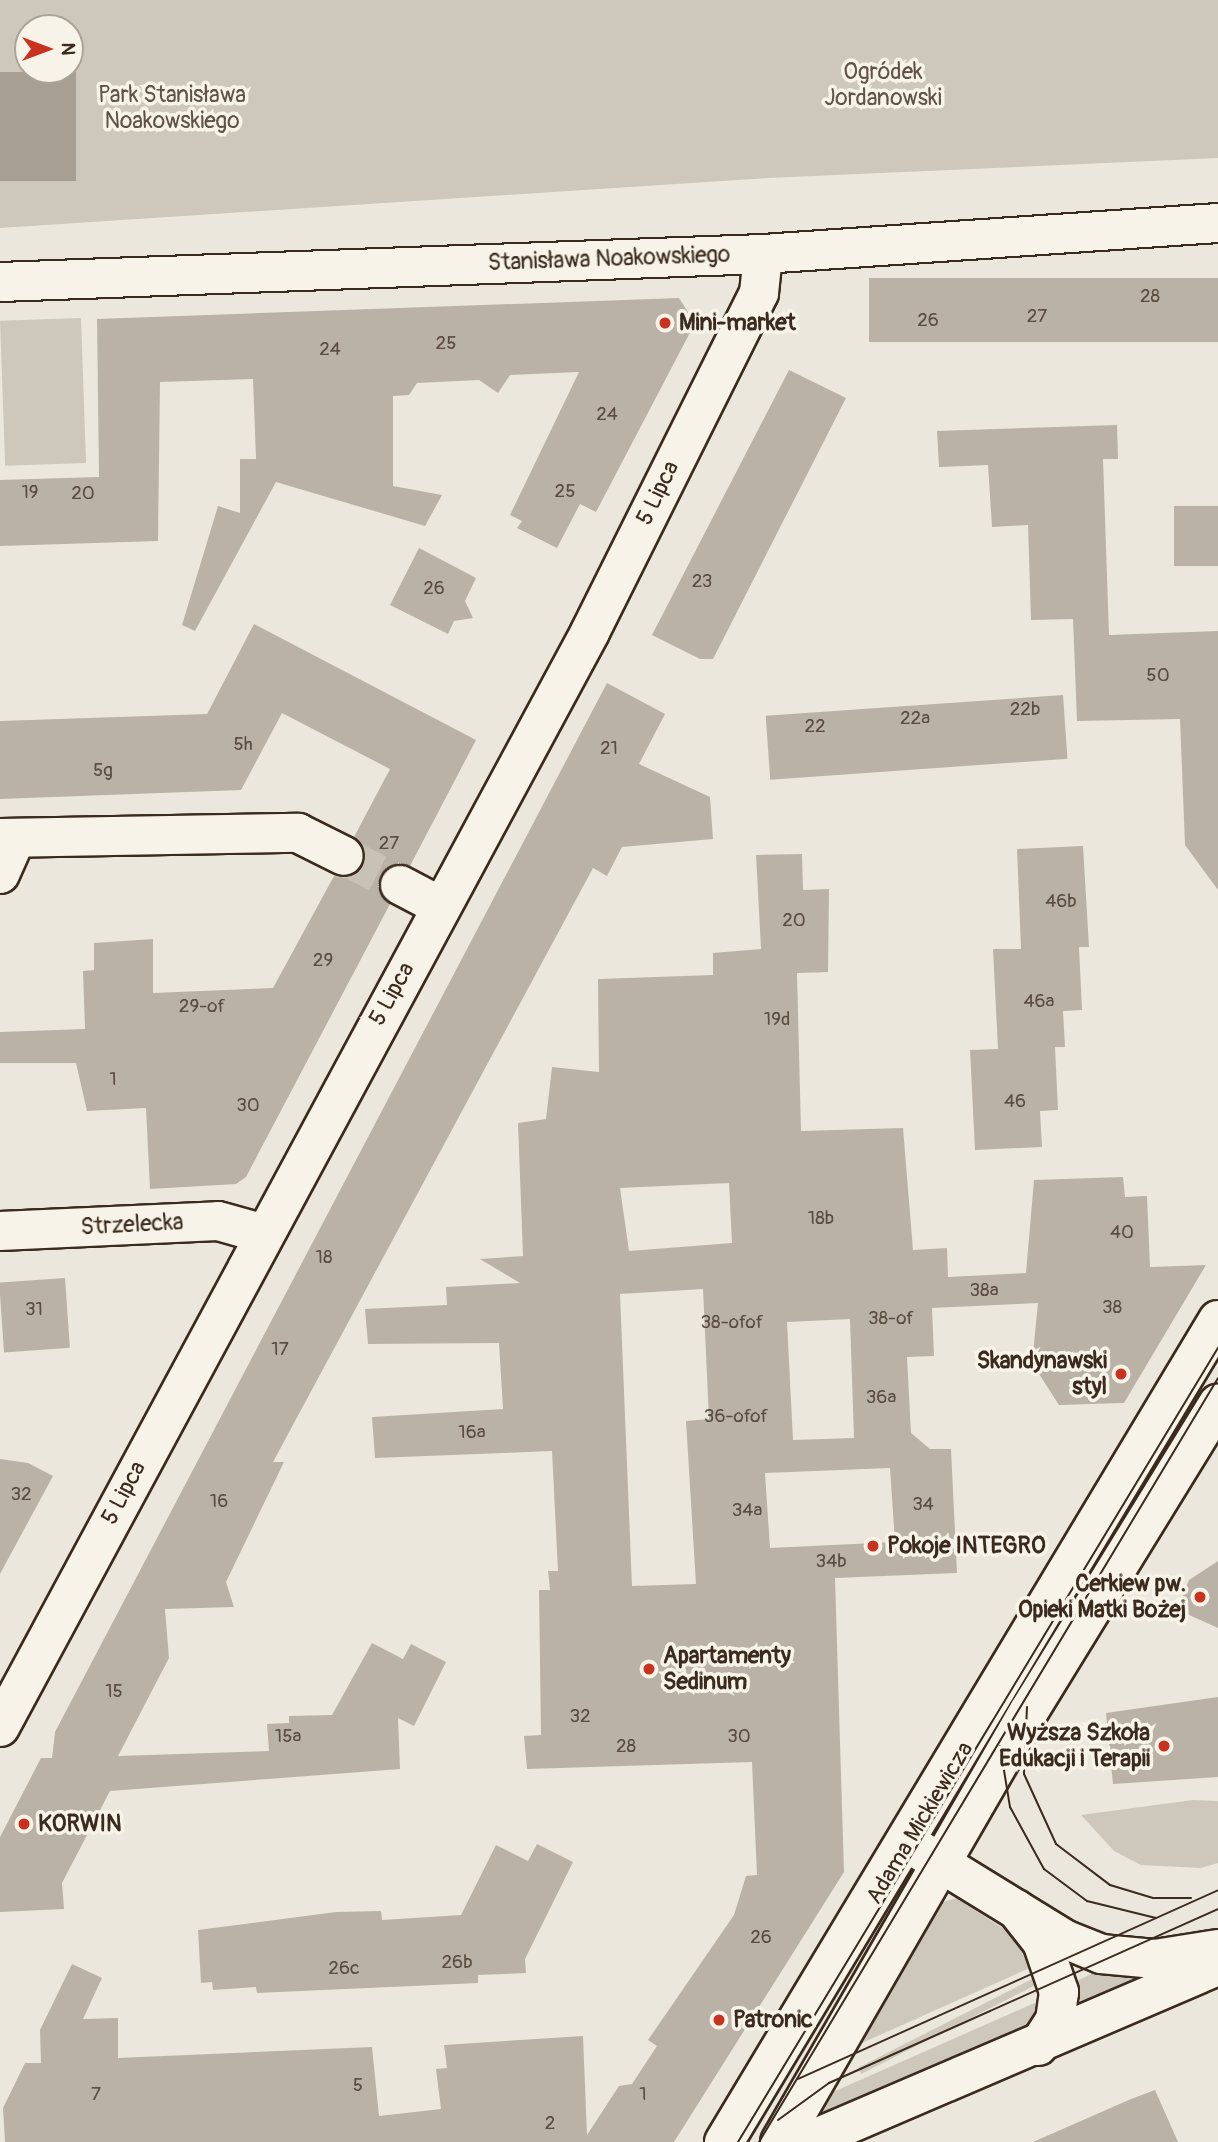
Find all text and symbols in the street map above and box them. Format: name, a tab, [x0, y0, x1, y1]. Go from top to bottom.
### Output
north arrow	[14, 14, 84, 84]
text: N	[56, 43, 80, 55]
park label: Ogródek Jordanowski	[824, 58, 942, 112]
park label: Park Stanisława Noakowskiego	[98, 81, 246, 135]
street label: Stanisława Noakowskiego	[487, 241, 731, 277]
house number: 28	[1140, 286, 1160, 308]
house number: 27	[1027, 306, 1047, 328]
place label: Mini-market	[679, 309, 796, 337]
house number: 26	[917, 310, 939, 332]
marker: Mini-market	[657, 315, 673, 331]
house number: 25	[436, 333, 456, 355]
house number: 24	[319, 339, 341, 361]
house number: 24	[596, 404, 618, 426]
street label: 5 Lipca	[631, 457, 685, 529]
house number: 25	[555, 481, 575, 503]
house number: 19	[21, 482, 39, 504]
house number: 20	[71, 483, 95, 505]
house number: 23	[692, 571, 712, 593]
house number: 26	[423, 578, 445, 600]
house number: 50	[1146, 665, 1170, 687]
house number: 22b	[1010, 699, 1040, 721]
house number: 22a	[900, 708, 930, 730]
house number: 22	[804, 716, 826, 738]
house number: 5h	[233, 734, 253, 756]
house number: 21	[600, 738, 618, 760]
house number: 5g	[93, 760, 113, 782]
house number: 27	[379, 833, 399, 855]
house number: 46b	[1045, 891, 1077, 913]
house number: 20	[782, 910, 806, 932]
house number: 29	[313, 950, 333, 972]
street label: 5 Lipca	[364, 958, 420, 1030]
house number: 46a	[1024, 991, 1054, 1013]
house number: 29-of	[179, 996, 225, 1018]
house number: 19d	[764, 1009, 790, 1031]
house number: 1	[109, 1069, 117, 1091]
house number: 46	[1004, 1091, 1026, 1113]
house number: 30	[236, 1095, 260, 1117]
house number: 18b	[808, 1208, 834, 1230]
street label: Strzelecka	[80, 1209, 184, 1241]
house number: 40	[1110, 1222, 1134, 1244]
house number: 18	[315, 1247, 333, 1269]
house number: 38a	[969, 1280, 999, 1302]
house number: 38	[1102, 1297, 1122, 1319]
house number: 31	[25, 1299, 43, 1321]
house number: 38-of	[868, 1308, 914, 1330]
house number: 38-ofof	[701, 1312, 763, 1334]
house number: 17	[271, 1339, 289, 1361]
place label: Skandynawski styl	[977, 1347, 1107, 1401]
marker: Skandynawski styl	[1113, 1366, 1129, 1382]
house number: 36a	[866, 1387, 896, 1409]
house number: 36-ofof	[704, 1406, 768, 1428]
house number: 16a	[458, 1422, 486, 1444]
street label: 5 Lipca	[96, 1457, 152, 1529]
house number: 32	[10, 1484, 32, 1506]
house number: 16	[210, 1491, 228, 1513]
house number: 34	[912, 1494, 934, 1516]
house number: 34a	[732, 1500, 762, 1522]
place label: Pokoje INTEGRO	[887, 1532, 1046, 1560]
marker: Pokoje INTEGRO	[865, 1538, 881, 1554]
house number: 34b	[816, 1551, 846, 1573]
place label: Cerkiew pw. Opieki Matki Bożej	[1018, 1570, 1186, 1624]
marker: Cerkiew pw. Opieki Matki Bożej	[1192, 1589, 1208, 1605]
place label: Apartamenty Sedinum	[663, 1642, 791, 1696]
marker: Apartamenty Sedinum	[641, 1661, 657, 1677]
house number: 15	[105, 1681, 123, 1703]
house number: 32	[569, 1706, 591, 1728]
place label: Wyższa Szkoła Edukacji i Terapii	[999, 1719, 1150, 1773]
house number: 15a	[275, 1726, 301, 1748]
house number: 30	[727, 1726, 751, 1748]
house number: 28	[616, 1736, 636, 1758]
street label: Adama Mickiewicza	[861, 1737, 979, 1909]
marker: Wyższa Szkoła Edukacji i Terapii	[1156, 1738, 1172, 1754]
place label: KORWIN	[38, 1810, 121, 1838]
marker: KORWIN	[16, 1816, 32, 1832]
house number: 26	[750, 1927, 772, 1949]
house number: 26b	[441, 1952, 473, 1974]
house number: 26c	[328, 1958, 360, 1980]
place label: Patronic	[733, 2006, 813, 2034]
marker: Patronic	[711, 2012, 727, 2028]
house number: 5	[353, 2075, 363, 2097]
house number: 7	[91, 2084, 101, 2106]
house number: 1	[639, 2084, 647, 2106]
house number: 2	[545, 2113, 555, 2135]

